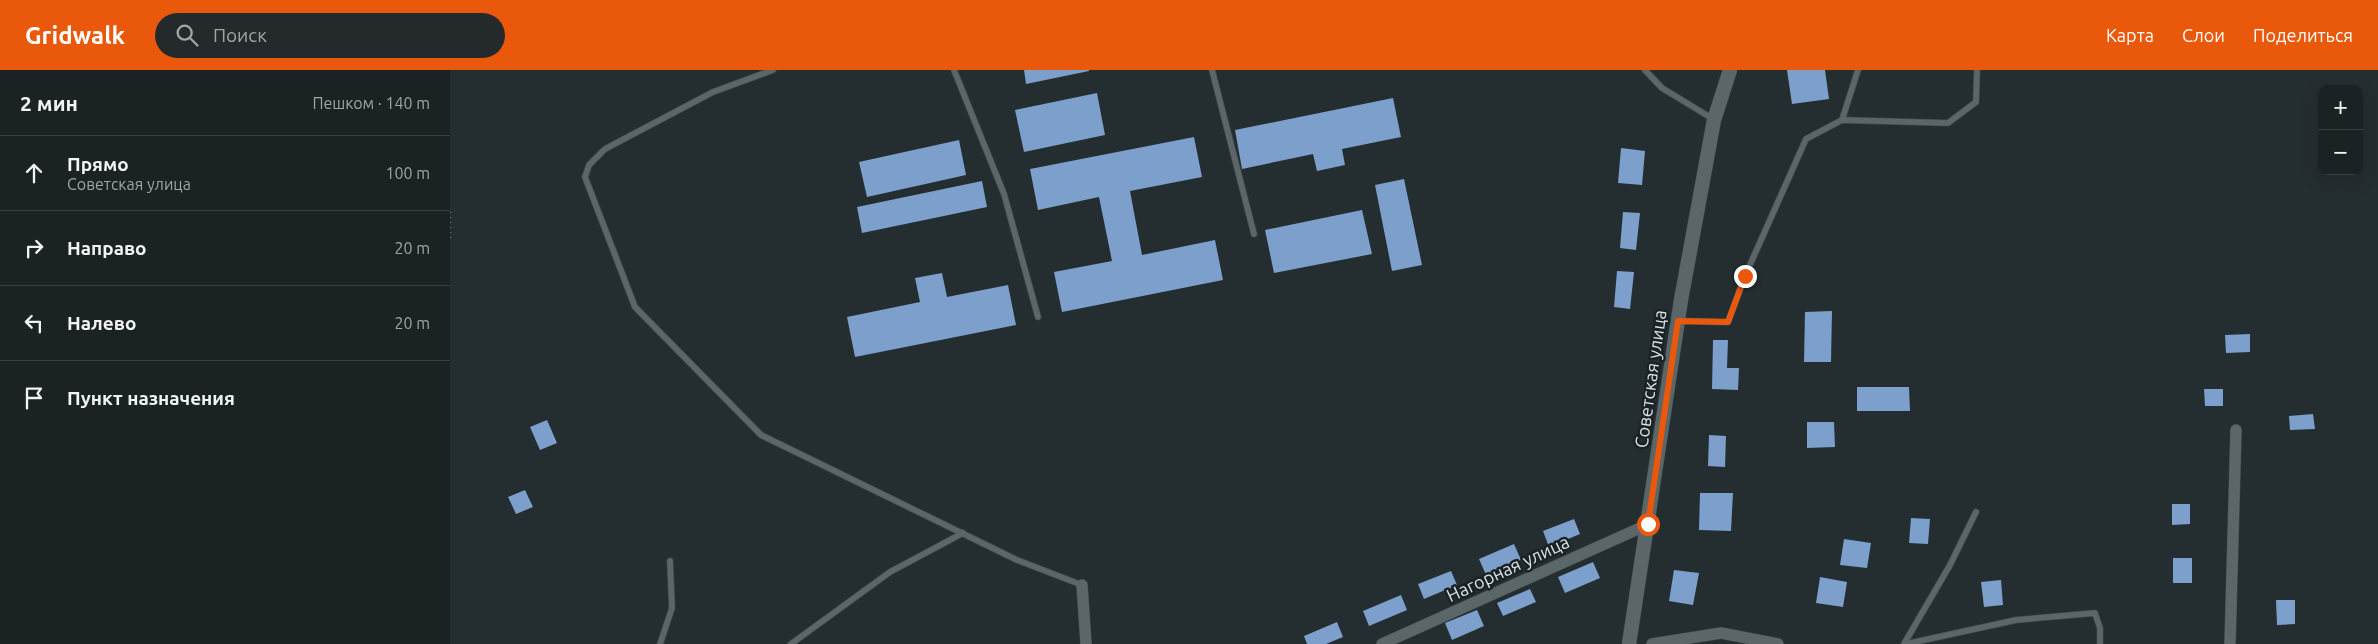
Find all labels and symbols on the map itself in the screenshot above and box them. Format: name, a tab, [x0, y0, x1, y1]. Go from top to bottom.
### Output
route end	[1734, 265, 1757, 288]
street label: Советская улица	[1630, 308, 1670, 449]
route start	[1637, 513, 1660, 536]
street label: Нагорная улица	[1443, 531, 1572, 605]

